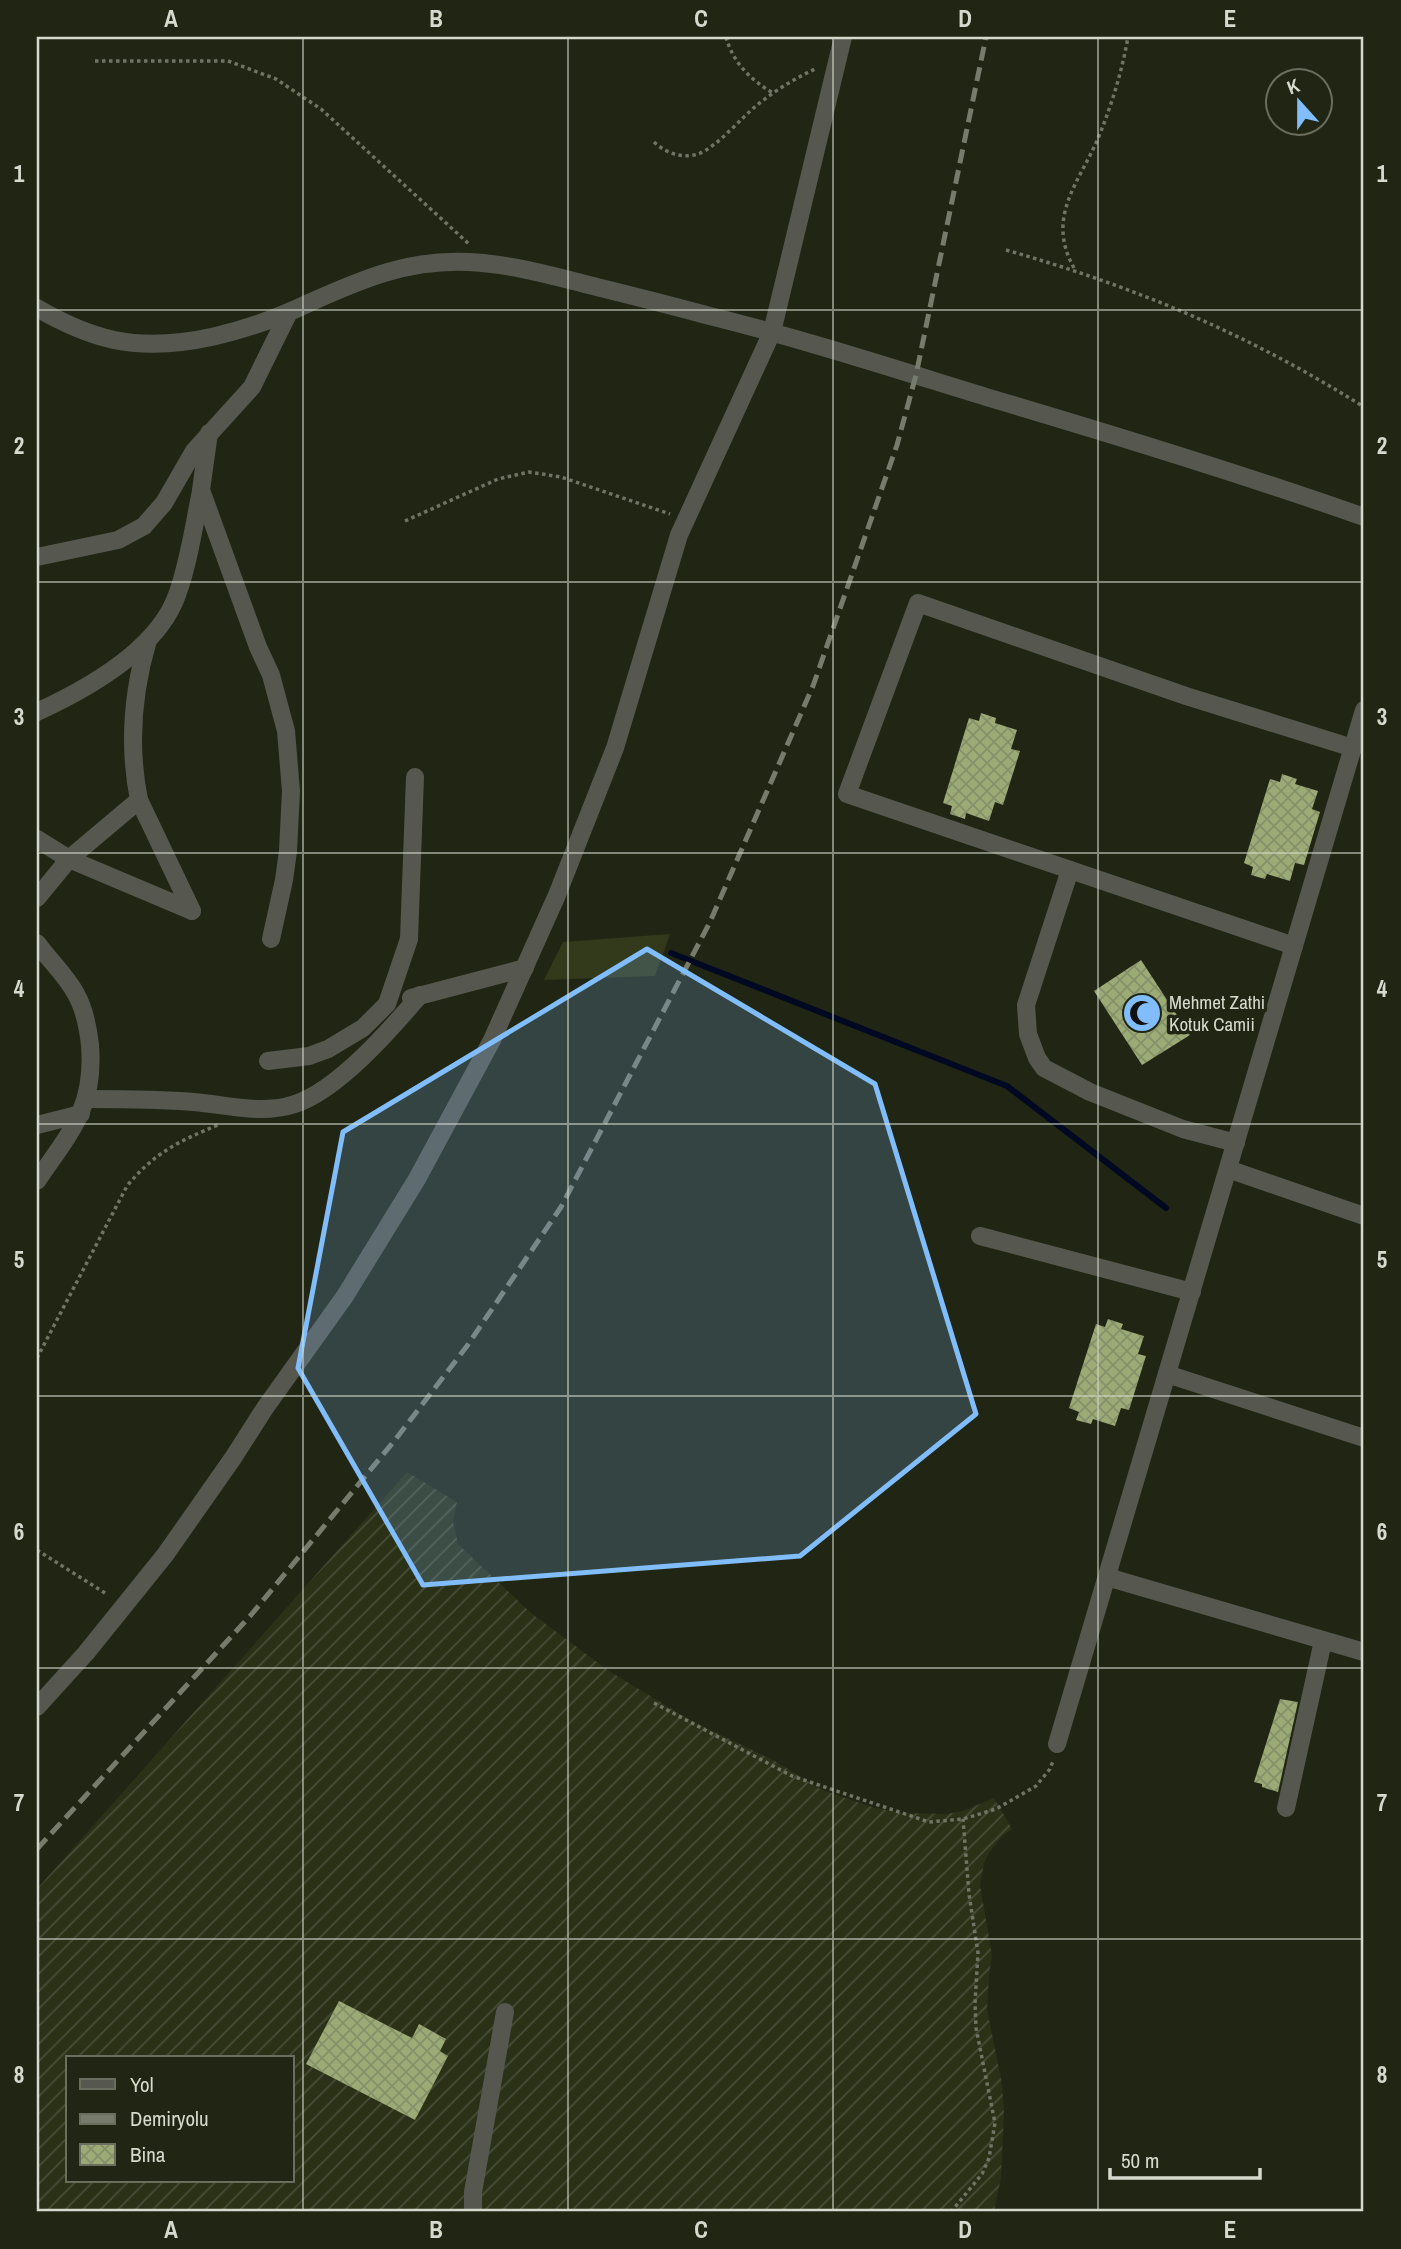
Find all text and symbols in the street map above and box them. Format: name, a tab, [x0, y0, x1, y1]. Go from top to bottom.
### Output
text: A	[164, 3, 178, 34]
text: B	[429, 3, 443, 34]
text: C	[694, 3, 708, 34]
text: D	[958, 3, 972, 34]
text: E	[1224, 3, 1236, 34]
north arrow	[1264, 66, 1334, 136]
text: K	[1283, 72, 1304, 100]
text: 1	[14, 158, 25, 189]
text: 1	[1377, 158, 1388, 189]
text: 2	[14, 430, 24, 461]
text: 2	[1377, 430, 1387, 461]
text: 3	[14, 701, 24, 732]
text: 3	[1377, 701, 1387, 732]
text: 4	[14, 973, 25, 1004]
text: 4	[1377, 973, 1388, 1004]
place label: Mehmet Zathi Kotuk Camii	[1169, 989, 1265, 1037]
mosque icon: Mehmet Zathi Kotuk Camii	[1121, 992, 1163, 1034]
text: 5	[14, 1244, 24, 1275]
text: 5	[1377, 1244, 1387, 1275]
text: 6	[14, 1516, 24, 1547]
text: 6	[1377, 1516, 1387, 1547]
text: 7	[14, 1787, 24, 1818]
text: 7	[1377, 1787, 1387, 1818]
legend	[66, 2056, 294, 2182]
text: 8	[14, 2059, 24, 2090]
text: 8	[1377, 2059, 1387, 2090]
text: Yol	[130, 2070, 154, 2099]
text: Demiryolu	[130, 2104, 208, 2133]
scale bar	[1110, 2137, 1261, 2181]
text: Bina	[130, 2140, 166, 2169]
text: 50 m	[1121, 2146, 1159, 2175]
text: A	[164, 2214, 178, 2245]
text: B	[429, 2214, 443, 2245]
text: C	[694, 2214, 708, 2245]
text: D	[958, 2214, 972, 2245]
text: E	[1224, 2214, 1236, 2245]

